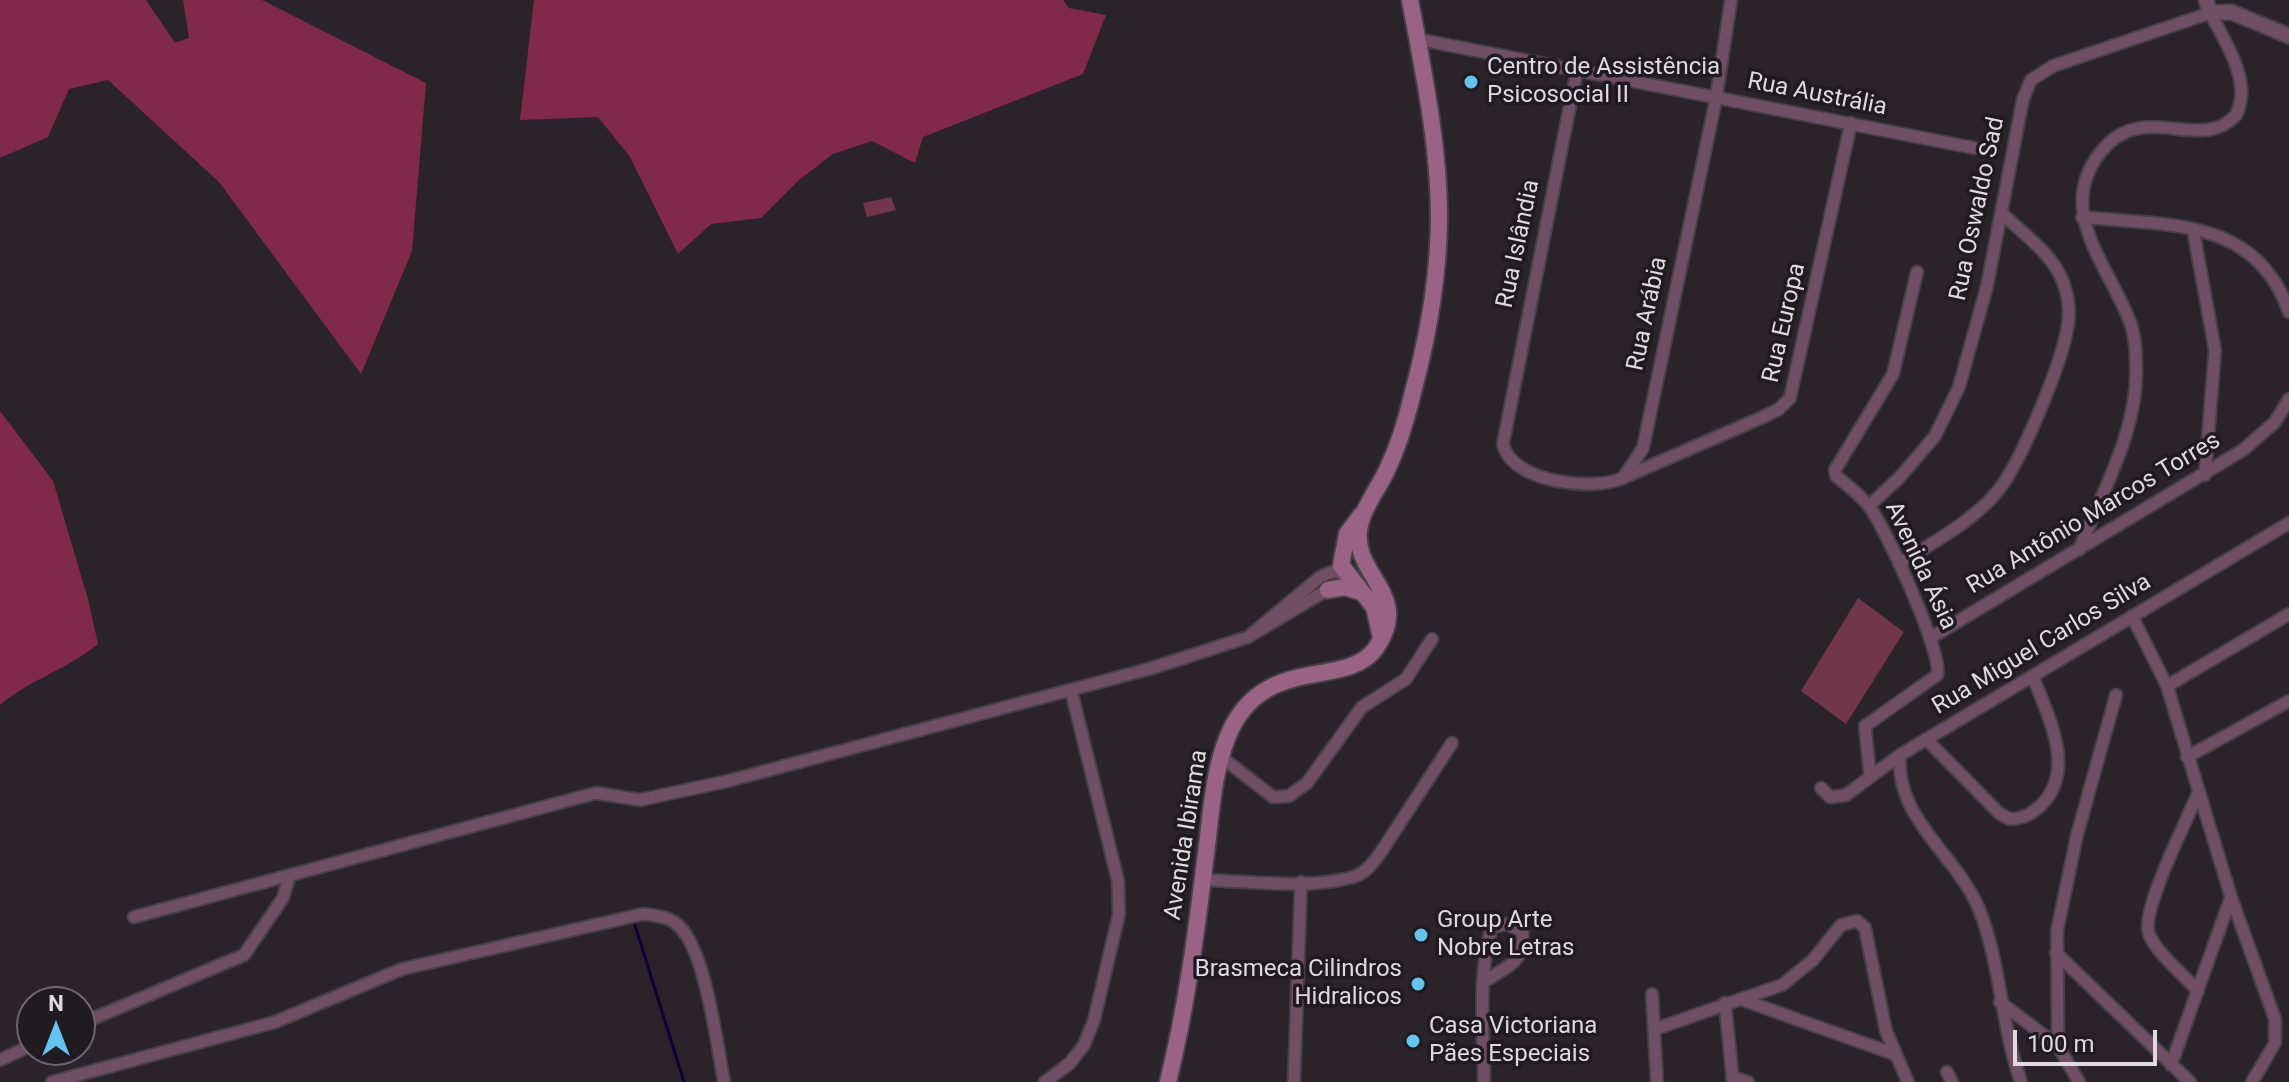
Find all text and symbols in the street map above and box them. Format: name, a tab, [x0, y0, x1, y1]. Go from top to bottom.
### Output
place label: Centro de Assistência Psicosocial II	[1487, 54, 1720, 110]
street label: Rua Austrália	[1745, 67, 1889, 123]
marker: Centro de Assistência Psicosocial II	[1462, 73, 1480, 91]
street label: Rua Oswaldo Sad	[1944, 115, 2012, 303]
street label: Rua Islândia	[1491, 177, 1547, 311]
street label: Rua Arábia	[1622, 254, 1674, 374]
street label: Rua Europa	[1757, 260, 1813, 386]
street label: Rua Antônio Marcos Torres	[1962, 427, 2226, 601]
street label: Avenida Ásia	[1878, 497, 1962, 635]
street label: Rua Miguel Carlos Silva	[1927, 568, 2157, 722]
street label: Avenida Ibirama	[1159, 748, 1215, 922]
place label: Group Arte Nobre Letras	[1437, 907, 1574, 963]
marker: Group Arte Nobre Letras	[1412, 926, 1430, 944]
place label: Brasmeca Cilindros Hidralicos	[1195, 956, 1402, 1012]
marker: Brasmeca Cilindros Hidralicos	[1409, 975, 1427, 993]
north arrow	[16, 986, 96, 1066]
text: N	[48, 991, 64, 1016]
place label: Casa Victoriana Pães Especiais	[1429, 1013, 1597, 1069]
scale bar	[2017, 1014, 2161, 1064]
text: 100 m	[2027, 1030, 2094, 1058]
marker: Casa Victoriana Pães Especiais	[1404, 1032, 1422, 1050]

